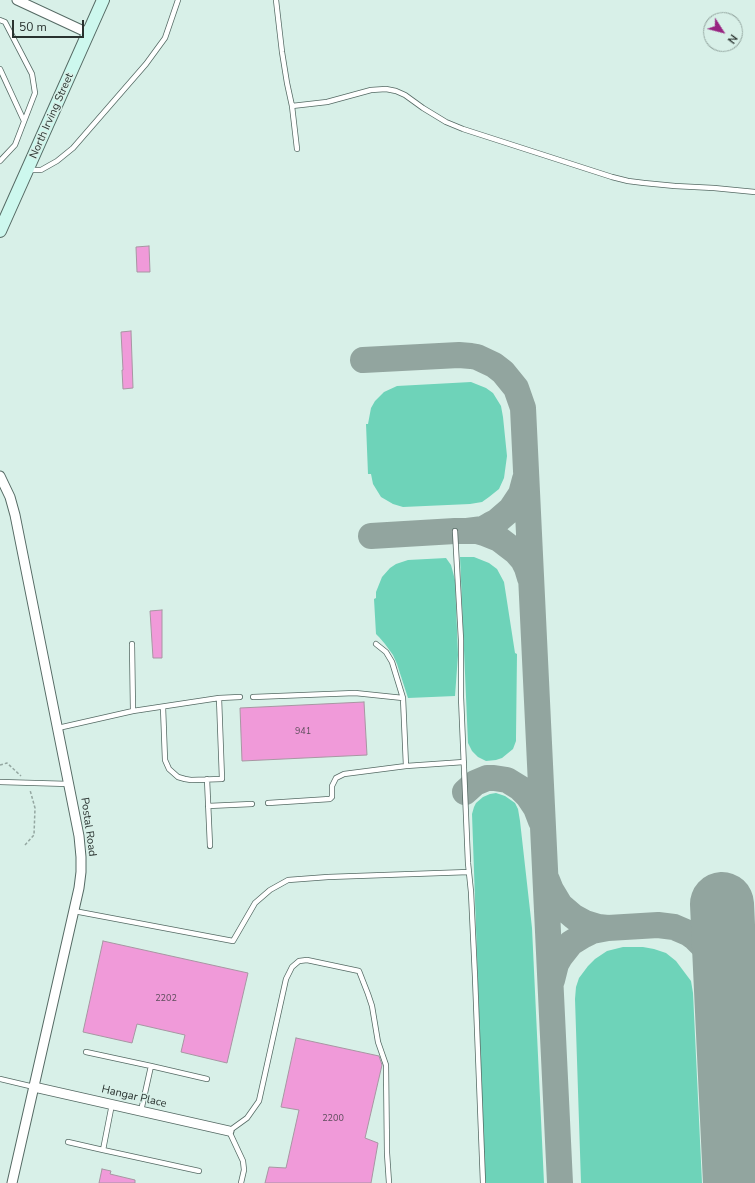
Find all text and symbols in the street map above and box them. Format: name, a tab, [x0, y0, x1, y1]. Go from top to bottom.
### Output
scale bar	[14, 12, 86, 38]
north arrow	[703, 12, 743, 52]
text: 50 m	[19, 19, 47, 35]
text: N	[724, 31, 741, 46]
street label: North Irving Street	[27, 71, 77, 161]
house number: 941	[295, 727, 311, 737]
street label: Postal Road	[77, 797, 99, 857]
house number: 2202	[155, 994, 177, 1004]
street label: Hangar Place	[100, 1083, 168, 1111]
house number: 2200	[322, 1114, 344, 1124]

